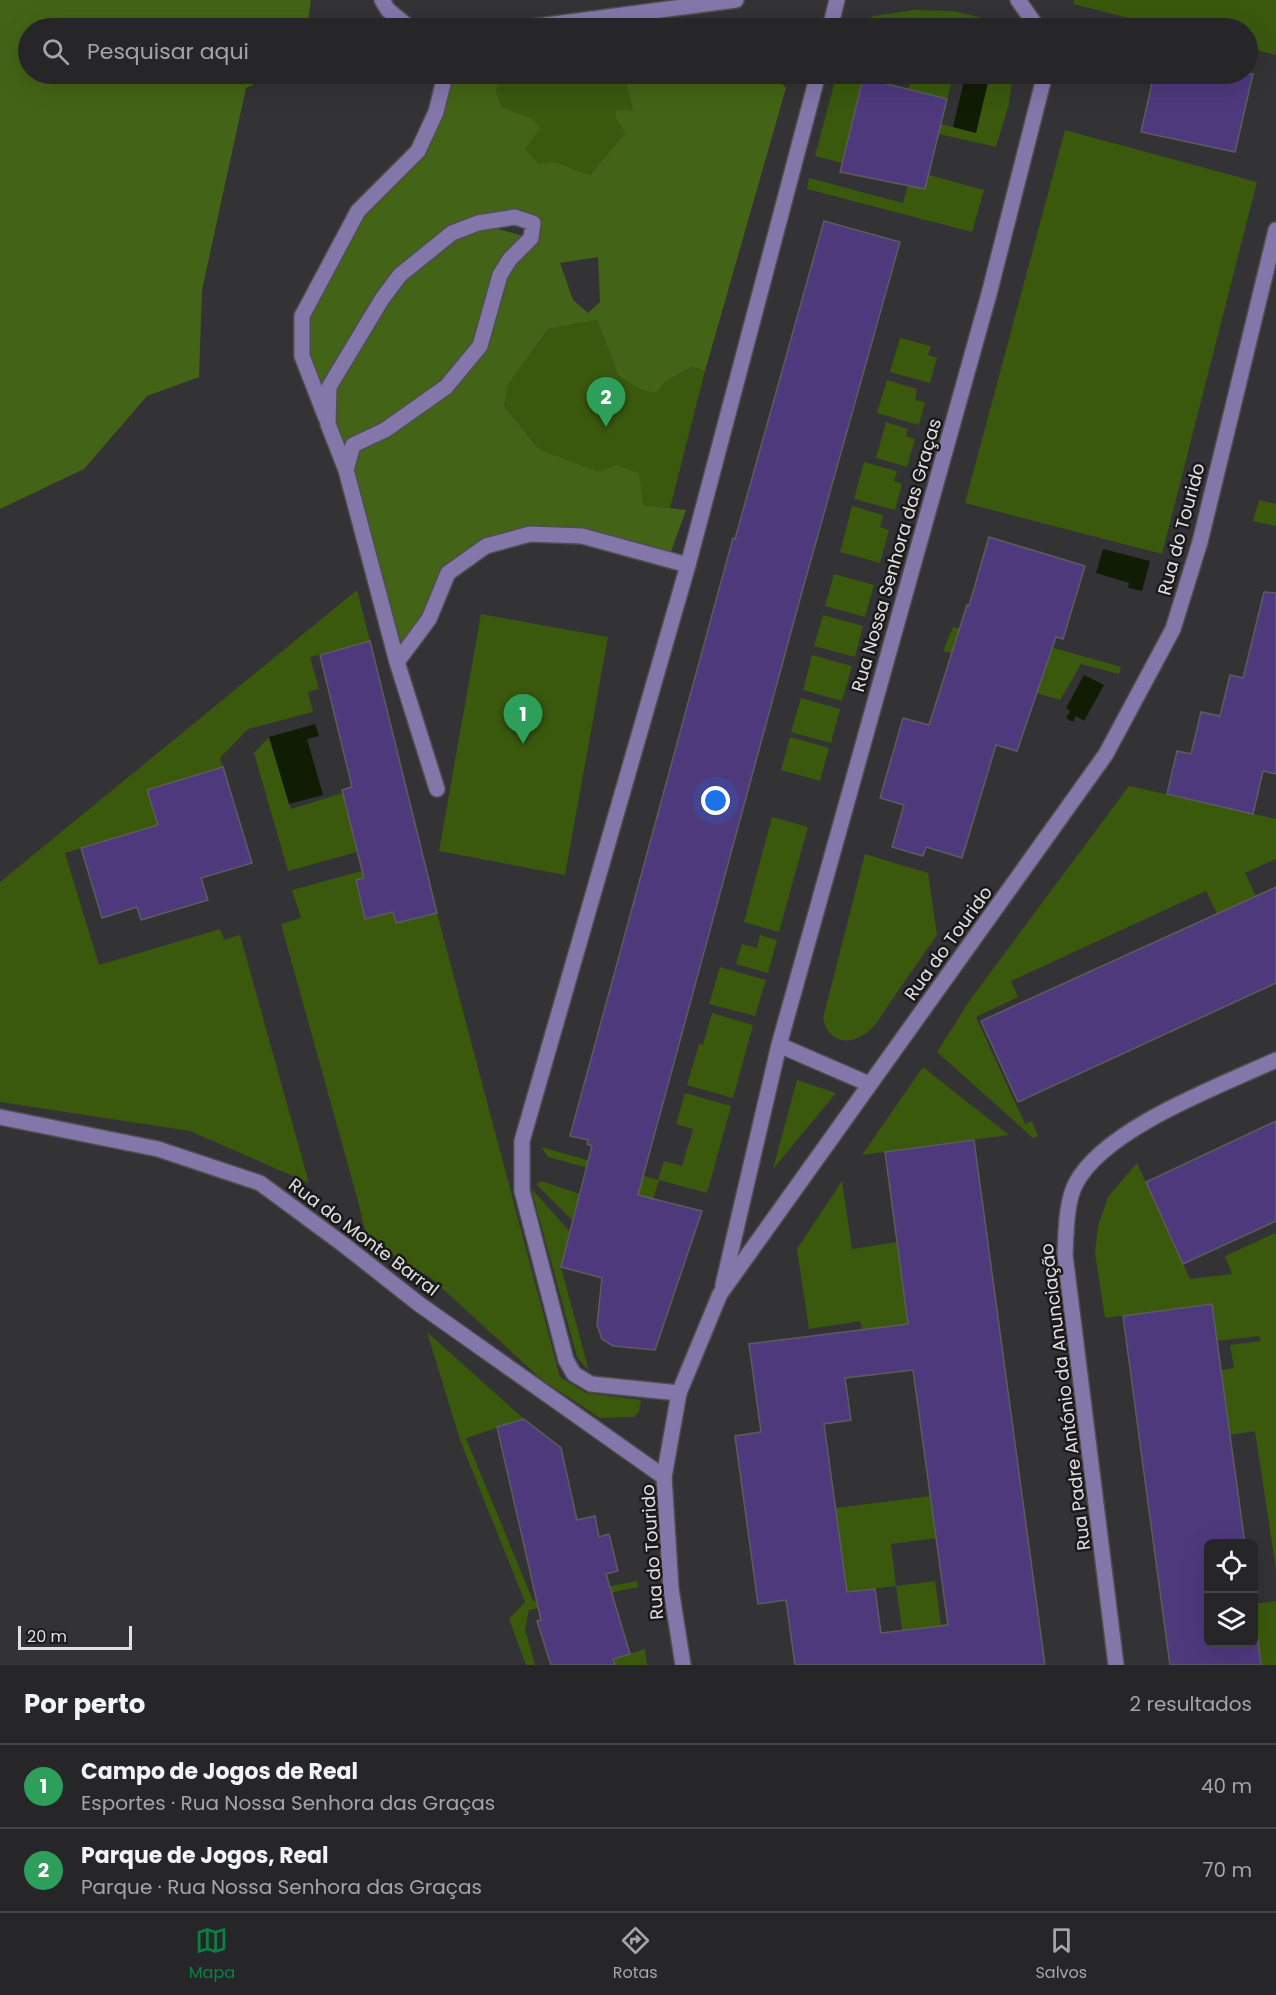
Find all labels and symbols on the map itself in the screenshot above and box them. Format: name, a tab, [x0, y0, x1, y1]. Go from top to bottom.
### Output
pin: 2	[586, 378, 626, 427]
street label: Rua Nossa Senhora das Graças	[845, 415, 947, 695]
street label: Rua do Tourido	[1151, 460, 1211, 598]
pin: 1	[504, 694, 542, 744]
your location	[701, 786, 730, 815]
street label: Rua do Tourido	[898, 881, 998, 1005]
street label: Rua do Monte Barral	[284, 1172, 444, 1302]
street label: Rua Padre António da Anunciação	[1034, 1242, 1096, 1552]
street label: Rua do Tourido	[635, 1484, 669, 1620]
scale bar	[18, 1623, 132, 1650]

